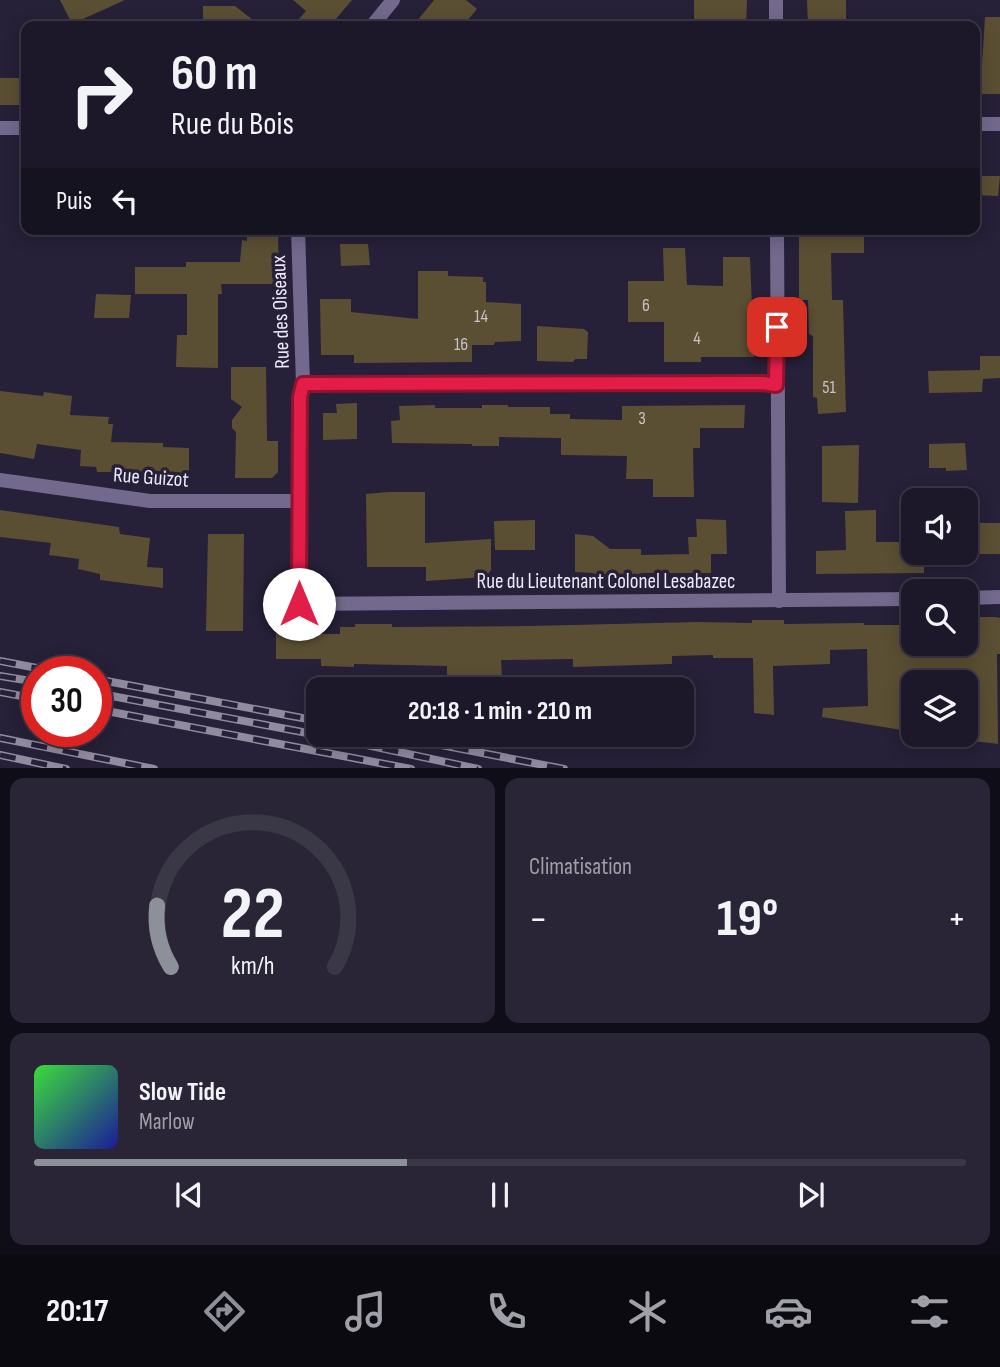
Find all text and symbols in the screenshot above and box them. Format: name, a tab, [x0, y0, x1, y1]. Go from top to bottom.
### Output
text: 60 m	[171, 45, 258, 104]
icon: right	[56, 49, 147, 140]
text: Rue du Bois	[171, 105, 294, 144]
icon: left	[106, 182, 144, 220]
text: Puis	[56, 186, 92, 217]
street label: Rue des Oiseaux	[266, 255, 295, 369]
house number: 6	[642, 295, 650, 316]
pin	[747, 297, 807, 357]
house number: 14	[474, 306, 488, 327]
icon: arrive	[758, 308, 796, 346]
house number: 4	[693, 328, 701, 349]
house number: 16	[454, 334, 468, 355]
house number: 51	[822, 377, 836, 398]
house number: 3	[638, 408, 646, 429]
street label: Rue Guizot	[112, 462, 190, 493]
map controls	[901, 488, 978, 747]
button: sound	[901, 488, 978, 565]
position arrow	[262, 567, 336, 641]
street label: Rue du Lieutenant Colonel Lesabazec	[476, 569, 736, 594]
button: search	[901, 579, 978, 656]
speed limit sign: 30	[21, 656, 112, 747]
button: layers	[901, 670, 978, 747]
text: 20:18 · 1 min · 210 m	[408, 696, 592, 727]
text: Climatisation	[529, 853, 632, 881]
text: 22	[221, 871, 284, 959]
text: 19°	[717, 888, 778, 951]
text: −	[529, 897, 548, 942]
text: +	[947, 897, 966, 942]
text: km/h	[231, 950, 274, 981]
text: Slow Tide	[139, 1077, 226, 1108]
text: Marlow	[139, 1108, 195, 1136]
icon: previous	[170, 1176, 208, 1214]
icon: pause	[481, 1176, 519, 1214]
icon: next	[792, 1176, 830, 1214]
icon: directions	[200, 1287, 249, 1336]
icon: music	[341, 1287, 390, 1336]
icon: phone	[482, 1287, 531, 1336]
icon: climate	[623, 1287, 672, 1336]
icon: car	[764, 1287, 813, 1336]
icon: filters	[905, 1287, 954, 1336]
text: 20:17	[46, 1292, 108, 1331]

